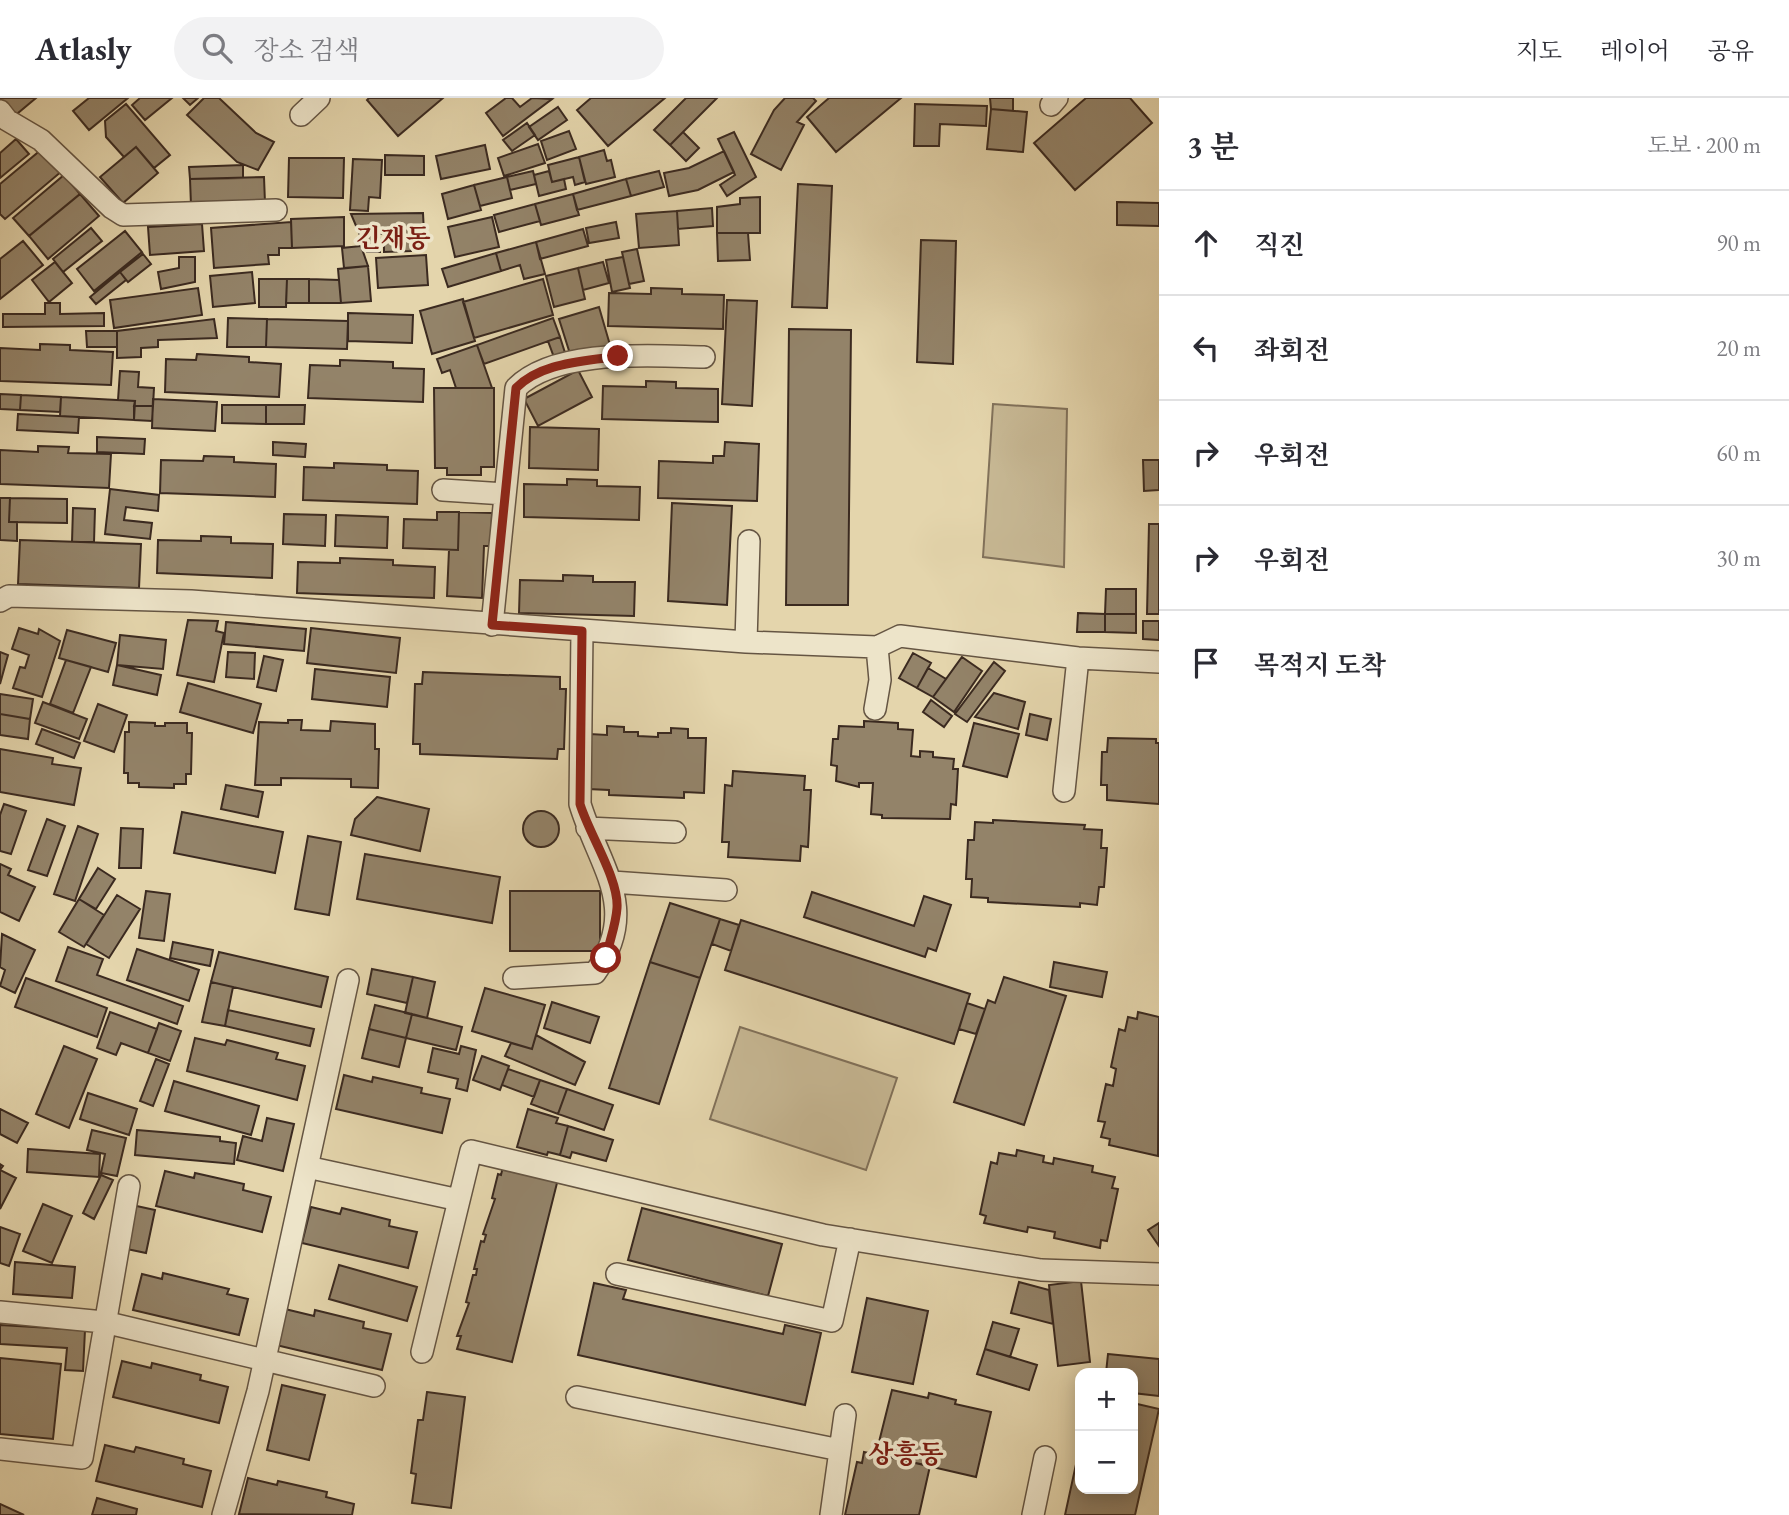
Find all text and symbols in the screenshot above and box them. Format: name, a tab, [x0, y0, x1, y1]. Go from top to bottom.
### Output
search box	[174, 17, 664, 80]
text: Atlasly	[35, 27, 132, 70]
icon: search	[198, 29, 236, 67]
text: 장소 검색	[254, 33, 359, 67]
text: 지도	[1516, 35, 1562, 66]
text: 레이어	[1600, 35, 1670, 66]
text: 공유	[1708, 35, 1754, 66]
text: 3 분	[1187, 127, 1239, 166]
text: 도보 · 200 m	[1647, 130, 1761, 160]
district label: 긴재동	[355, 221, 431, 255]
icon: ahead	[1187, 224, 1225, 262]
text: 직진	[1254, 228, 1304, 262]
text: 90 m	[1716, 228, 1761, 258]
icon: left	[1187, 329, 1225, 367]
text: 좌회전	[1254, 333, 1329, 367]
text: 20 m	[1716, 333, 1761, 363]
route end	[602, 340, 633, 371]
icon: right	[1187, 434, 1225, 472]
text: 우회전	[1254, 438, 1329, 472]
text: 60 m	[1716, 438, 1761, 468]
icon: right	[1187, 539, 1225, 577]
text: 우회전	[1254, 543, 1329, 577]
text: 30 m	[1716, 543, 1761, 573]
icon: arrive	[1187, 644, 1225, 682]
text: 목적지 도착	[1254, 648, 1386, 682]
route start	[590, 942, 621, 973]
map controls	[1075, 1368, 1138, 1494]
button: +	[1075, 1368, 1138, 1431]
button: −	[1075, 1431, 1138, 1494]
district label: 상흥동	[868, 1437, 944, 1471]

